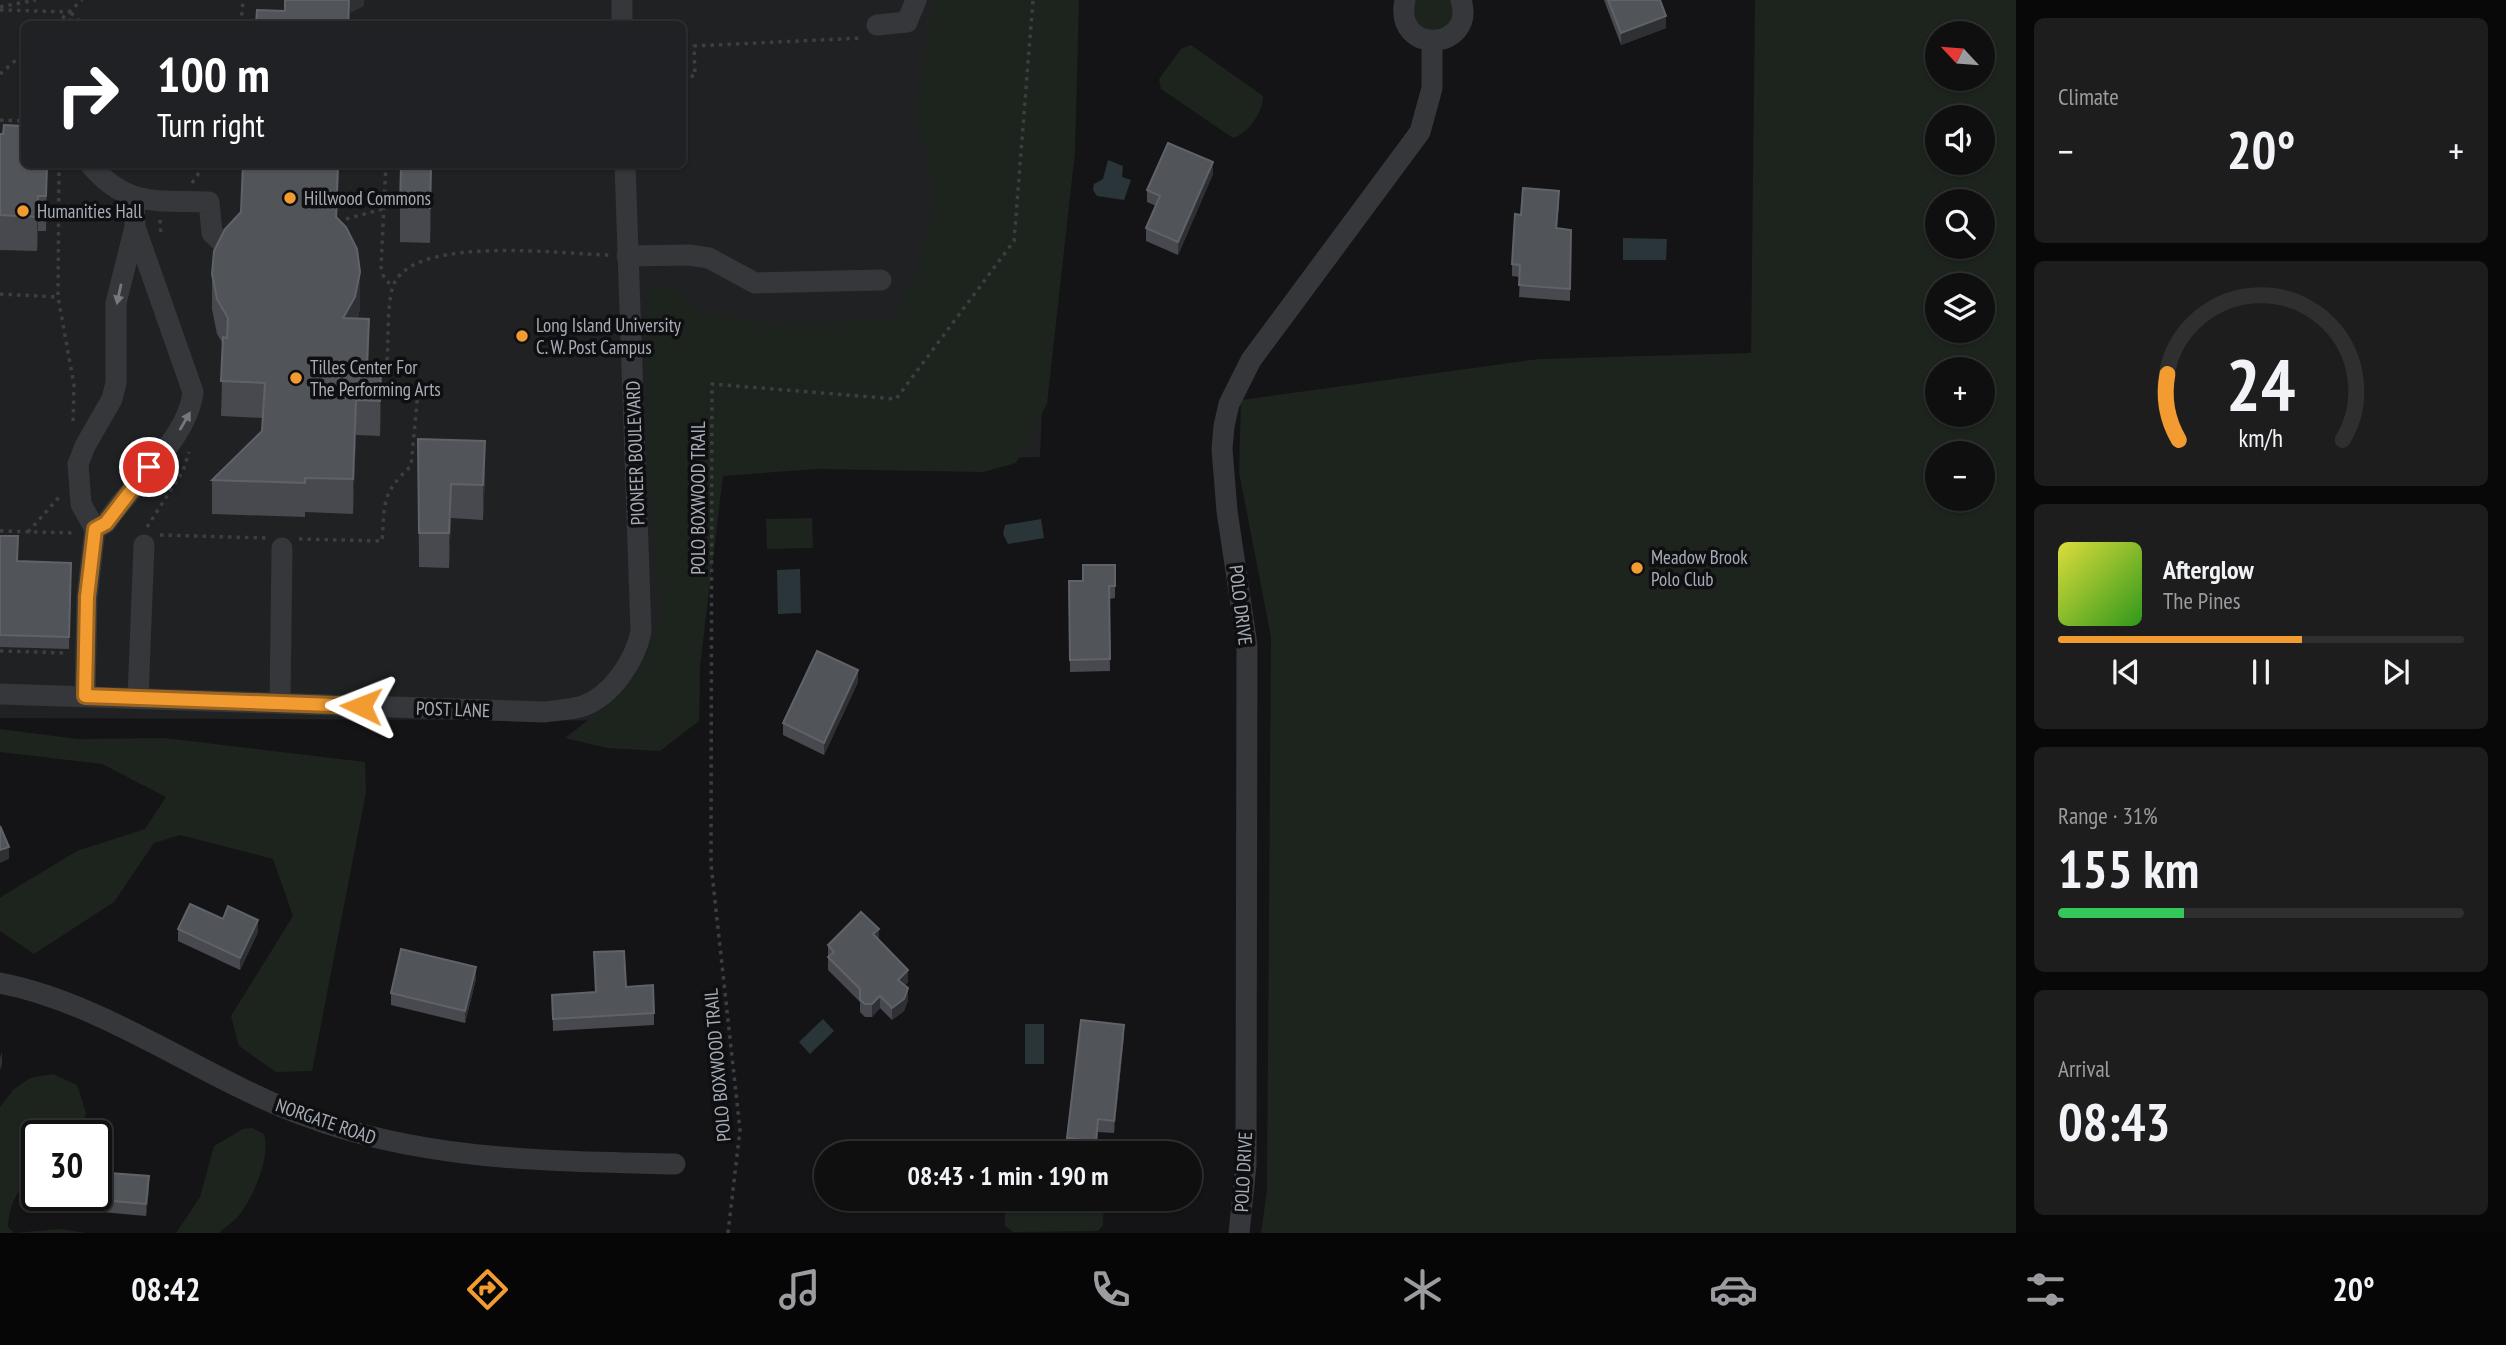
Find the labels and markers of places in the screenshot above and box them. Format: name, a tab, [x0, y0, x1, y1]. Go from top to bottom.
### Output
place label: Hillwood Commons	[304, 186, 431, 210]
marker: Hillwood Commons	[282, 190, 298, 206]
place label: Humanities Hall	[37, 199, 143, 223]
marker: Humanities Hall	[15, 203, 31, 219]
place label: Long Island University C. W. Post Campus	[536, 313, 682, 359]
marker: Long Island University C. W. Post Campus	[514, 328, 530, 344]
place label: Tilles Center For The Performing Arts	[310, 355, 441, 401]
marker: Tilles Center For The Performing Arts	[288, 370, 304, 386]
pin	[119, 437, 179, 497]
place label: Meadow Brook Polo Club	[1651, 545, 1748, 591]
marker: Meadow Brook Polo Club	[1629, 560, 1645, 576]

